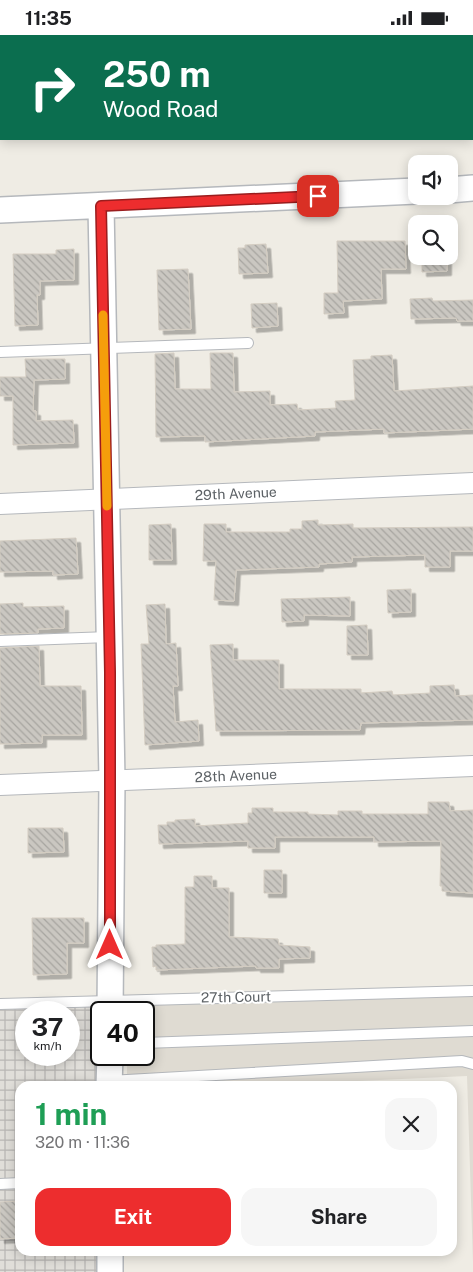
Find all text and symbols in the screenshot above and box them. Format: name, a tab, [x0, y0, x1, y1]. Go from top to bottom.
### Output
text: 11:35	[25, 7, 72, 29]
text: 250 m	[103, 54, 211, 95]
icon: right	[20, 55, 85, 120]
text: Wood Road	[103, 96, 218, 122]
map controls	[408, 155, 458, 265]
button: sound	[408, 155, 458, 205]
pin	[297, 175, 339, 217]
icon: arrive	[304, 182, 332, 210]
button: search	[408, 215, 458, 265]
street label: 29th Avenue	[194, 484, 277, 503]
street label: 28th Avenue	[194, 766, 277, 785]
position arrow	[83, 918, 135, 970]
street label: 27th Court	[201, 988, 271, 1006]
speed limit sign: 40	[90, 1001, 155, 1066]
text: 37	[32, 1012, 63, 1042]
text: km/h	[33, 1039, 62, 1053]
text: 1 min	[35, 1096, 107, 1132]
button: close	[385, 1098, 437, 1150]
text: 320 m · 11:36	[35, 1133, 130, 1152]
button: Exit	[35, 1188, 231, 1246]
button: Share	[241, 1188, 437, 1246]

